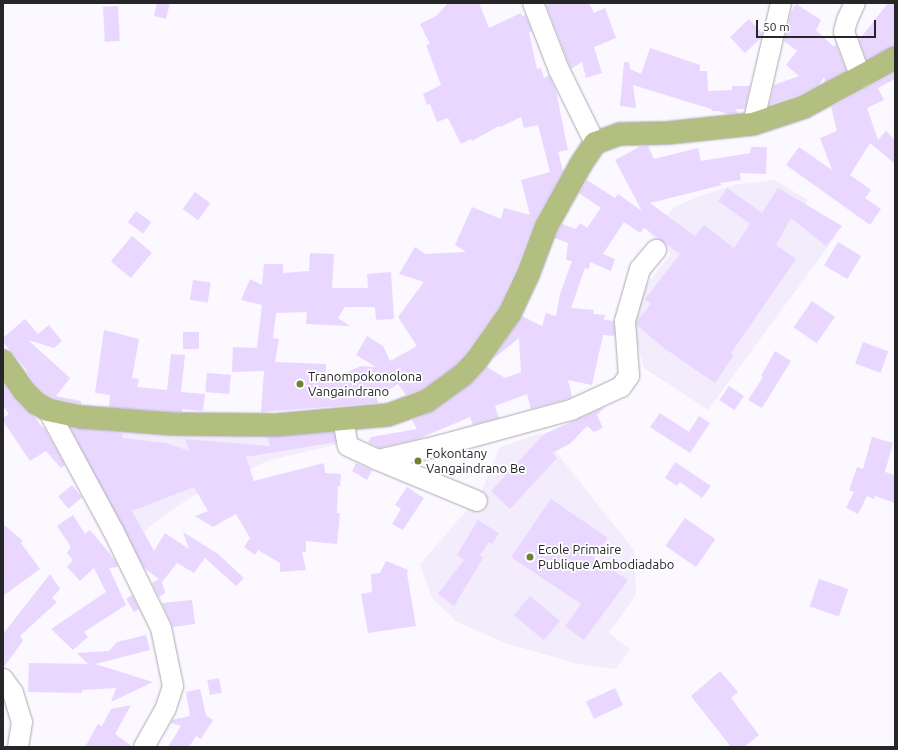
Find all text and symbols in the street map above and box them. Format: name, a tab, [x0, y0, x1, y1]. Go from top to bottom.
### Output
scale bar	[758, 12, 878, 38]
text: 50 m	[763, 20, 790, 33]
place label: Tranompokonolona Vangaindrano	[308, 369, 422, 400]
marker: Tranompokonolona Vangaindrano	[295, 379, 305, 389]
place label: Fokontany Vangaindrano Be	[426, 446, 526, 477]
marker: Fokontany Vangaindrano Be	[413, 456, 423, 466]
place label: Ecole Primaire Publique Ambodiadabo	[538, 542, 674, 573]
marker: Ecole Primaire Publique Ambodiadabo	[525, 552, 535, 562]

